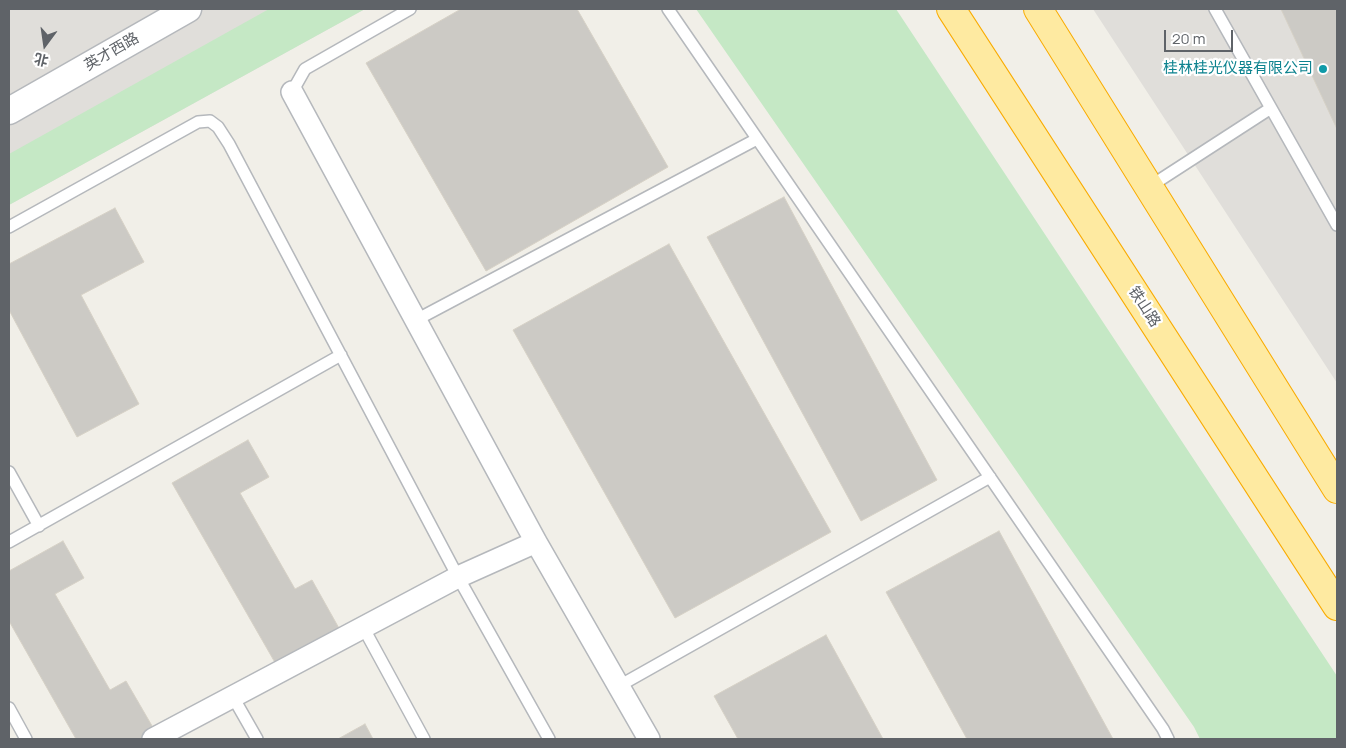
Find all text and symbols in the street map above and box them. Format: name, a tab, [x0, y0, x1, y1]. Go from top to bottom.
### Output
north arrow	[20, 20, 70, 70]
scale bar	[1166, 20, 1235, 52]
text: 20 m	[1172, 28, 1205, 49]
street label: 英才西路	[82, 29, 142, 75]
text: 北	[32, 49, 50, 71]
place label: 桂林桂光仪器有限公司	[1163, 60, 1313, 78]
marker: 桂林桂光仪器有限公司	[1317, 63, 1329, 75]
street label: 铁山路	[1124, 283, 1164, 331]

